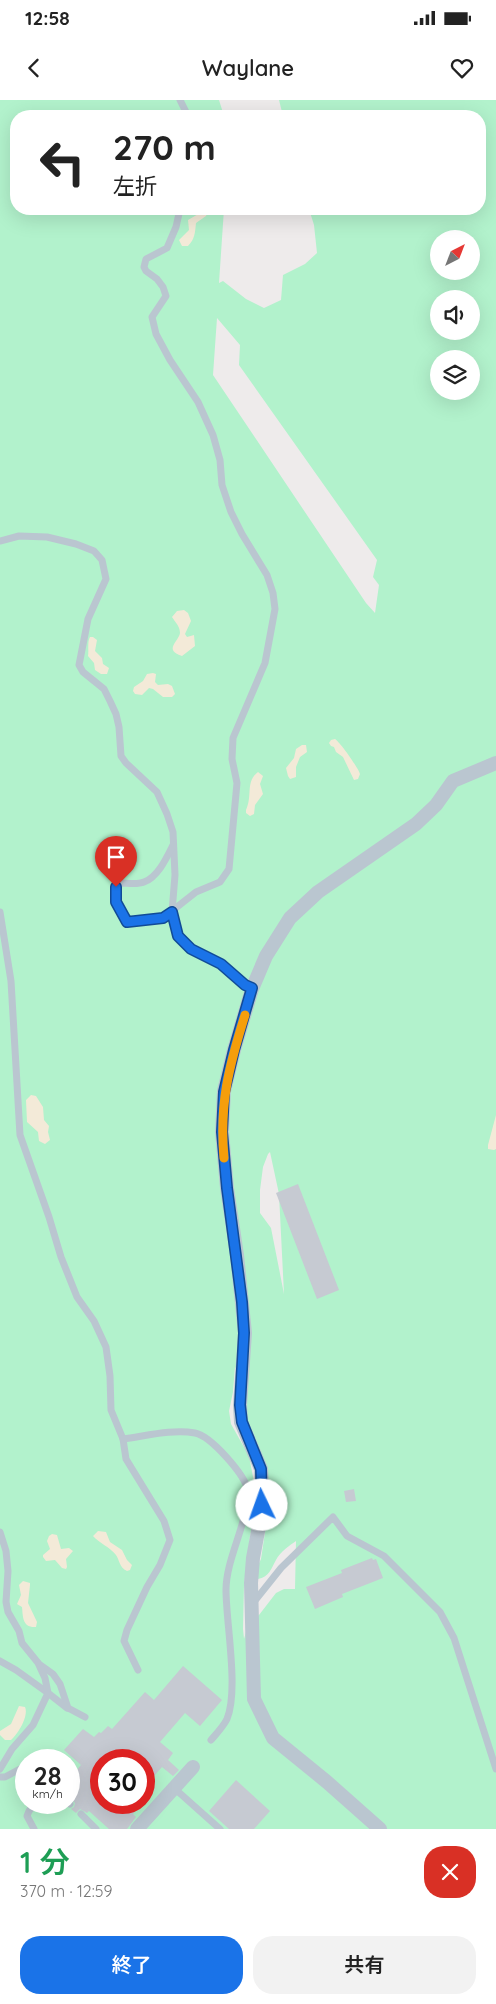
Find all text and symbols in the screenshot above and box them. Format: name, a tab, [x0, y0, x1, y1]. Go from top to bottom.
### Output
text: 12:58	[25, 6, 70, 30]
icon: back	[20, 54, 48, 82]
text: Waylane	[202, 54, 294, 82]
icon: heart	[448, 54, 476, 82]
text: 270 m	[113, 125, 216, 169]
icon: left	[30, 130, 95, 195]
text: 左折	[113, 172, 157, 200]
north arrow	[430, 230, 480, 280]
map controls	[430, 230, 480, 400]
button: sound	[430, 290, 480, 340]
button: layers	[430, 350, 480, 400]
pin	[95, 836, 137, 887]
icon: arrive	[102, 843, 130, 871]
position arrow	[235, 1478, 287, 1530]
speed limit sign: 30	[90, 1749, 155, 1814]
text: 28	[34, 1760, 61, 1791]
text: km/h	[32, 1786, 63, 1801]
text: 1 分	[20, 1843, 70, 1881]
button: close	[424, 1846, 476, 1898]
text: 370 m · 12:59	[20, 1881, 112, 1901]
button: 終了	[20, 1936, 243, 1994]
button: 共有	[253, 1936, 476, 1994]

